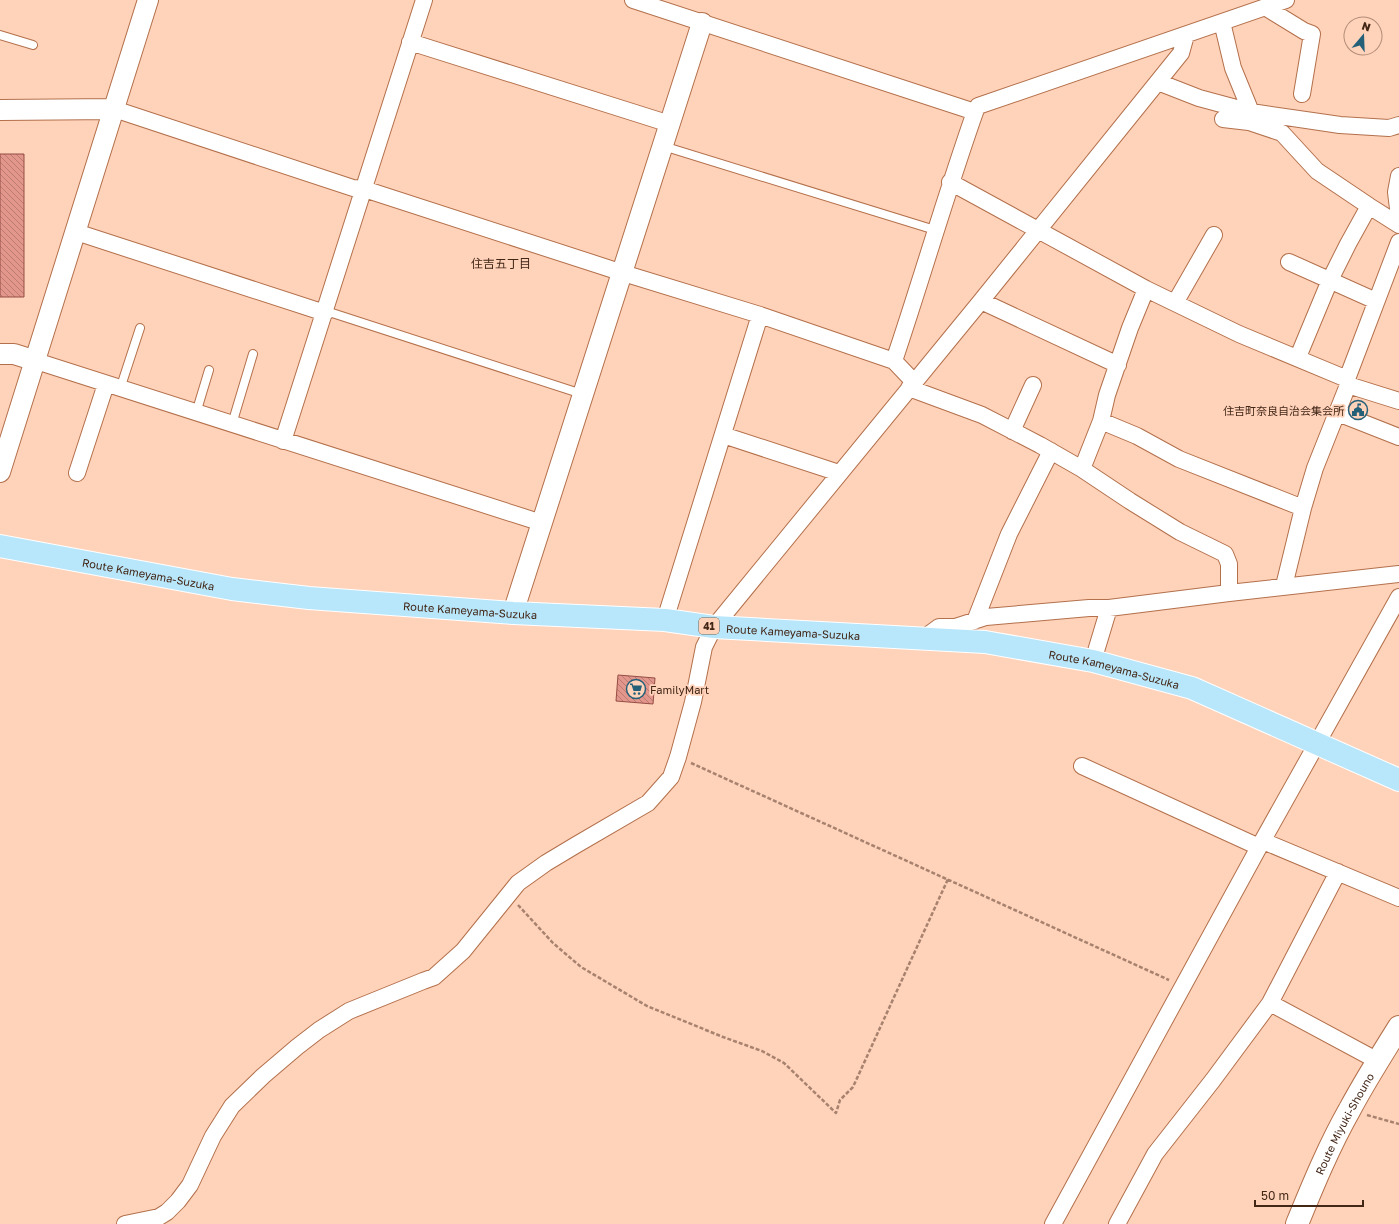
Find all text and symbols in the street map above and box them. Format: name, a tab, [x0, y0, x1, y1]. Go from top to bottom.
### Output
north arrow	[1343, 16, 1383, 56]
text: N	[1360, 19, 1372, 34]
district label: 住吉五丁目	[471, 256, 531, 271]
public building icon: 住吉町奈良自治会集会所	[1347, 399, 1369, 421]
place label: 住吉町奈良自治会集会所	[1223, 404, 1345, 417]
street label: Route Kameyama-Suzuka	[81, 555, 216, 592]
street label: Route Kameyama-Suzuka	[403, 598, 537, 621]
road number: 41	[699, 618, 719, 634]
street label: Route Kameyama-Suzuka	[726, 621, 861, 642]
street label: Route Kameyama-Suzuka	[1048, 647, 1181, 691]
supermarket icon: FamilyMart	[625, 678, 647, 700]
place label: FamilyMart	[650, 683, 709, 696]
street label: Route Miyuki-Shouno	[1312, 1070, 1376, 1176]
scale bar	[1255, 1182, 1363, 1208]
text: 50 m	[1261, 1188, 1289, 1203]

